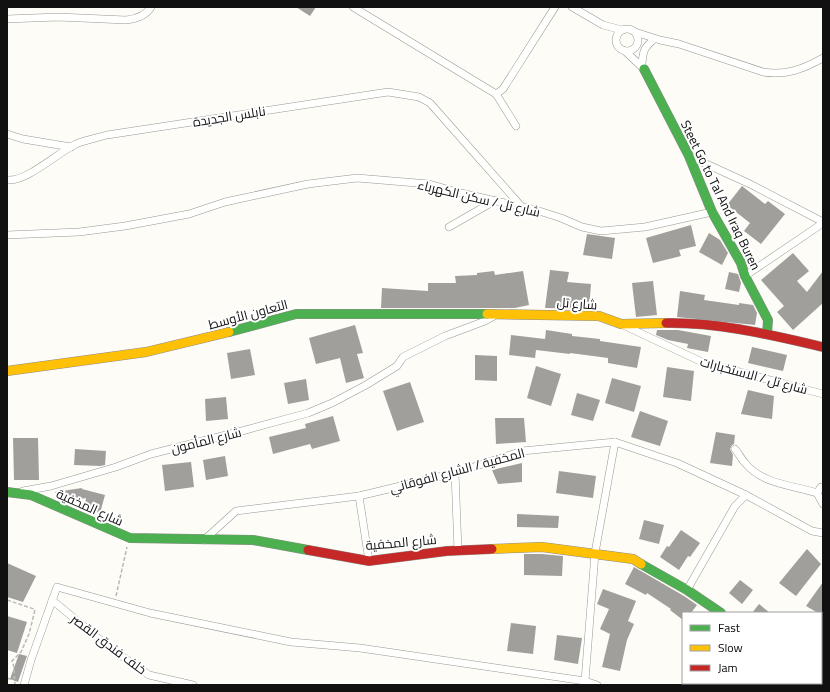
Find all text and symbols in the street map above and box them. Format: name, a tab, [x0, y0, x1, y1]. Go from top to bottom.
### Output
street label: نابلس الجديدة	[191, 98, 267, 134]
street label: Steet Go to Tal And Iraq Buren	[674, 116, 768, 274]
street label: شارع تل / سكن الكهرباء	[415, 172, 543, 224]
street label: شارع تل	[556, 290, 598, 316]
street label: التعاون الأوسط	[205, 292, 291, 336]
street label: شارع تل / الاستخبارات	[697, 349, 811, 401]
street label: شارع المأمون	[168, 420, 244, 460]
street label: المخفية / الشارع الفوقاني	[386, 440, 528, 500]
street label: شارع المخفية	[53, 482, 127, 532]
street label: شارع المخفية	[364, 527, 438, 557]
street label: خلف فندق القصر	[65, 607, 152, 681]
legend	[682, 612, 822, 684]
text: Fast	[718, 616, 741, 639]
text: Slow	[718, 636, 743, 659]
text: Jam	[718, 656, 738, 679]

